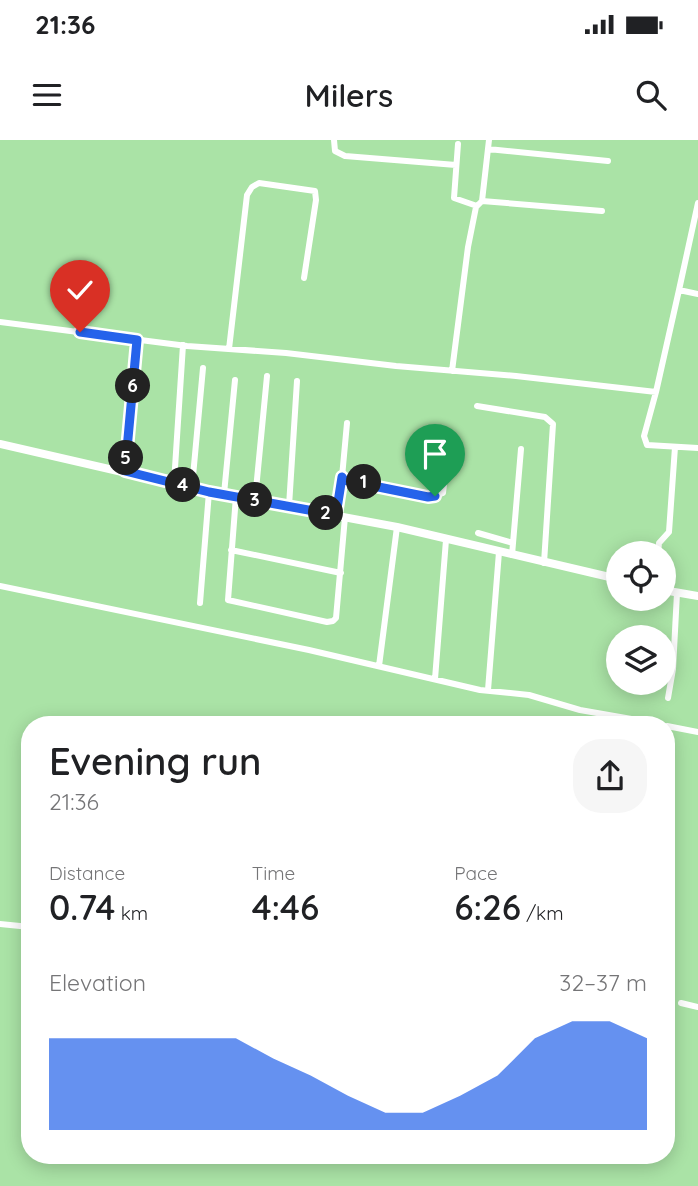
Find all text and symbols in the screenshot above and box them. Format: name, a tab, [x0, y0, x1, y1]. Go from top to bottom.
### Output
text: 21:36	[35, 8, 95, 41]
text: Milers	[305, 75, 393, 115]
icon: menu	[28, 76, 66, 114]
icon: search	[632, 76, 670, 114]
pin	[50, 260, 110, 332]
icon: check	[61, 271, 99, 309]
pin: 6	[116, 369, 150, 404]
text: 6	[127, 373, 138, 397]
pin	[405, 424, 465, 496]
icon: arrive	[416, 435, 454, 473]
pin: 5	[108, 440, 144, 476]
text: 5	[120, 445, 131, 469]
pin: 1	[346, 464, 382, 500]
pin: 4	[166, 468, 200, 502]
text: 1	[360, 469, 367, 493]
text: 4	[177, 472, 188, 496]
pin: 3	[238, 482, 272, 518]
text: 3	[249, 487, 260, 511]
pin: 2	[308, 496, 344, 530]
text: 2	[320, 500, 331, 524]
map controls	[606, 541, 676, 695]
button: locate	[606, 541, 676, 611]
button: layers	[606, 625, 676, 695]
text: Evening run	[49, 737, 262, 785]
button: share	[573, 739, 647, 813]
text: 21:36	[49, 787, 99, 816]
text: Distance	[49, 861, 125, 885]
text: Time	[252, 861, 295, 885]
text: Pace	[454, 861, 498, 885]
text: 0.74	[49, 885, 115, 929]
text: 4:46	[252, 885, 319, 929]
text: 6:26	[454, 885, 521, 929]
text: km	[115, 901, 148, 925]
text: /km	[521, 901, 564, 925]
text: Elevation	[49, 968, 146, 997]
text: 32–37 m	[559, 968, 647, 997]

